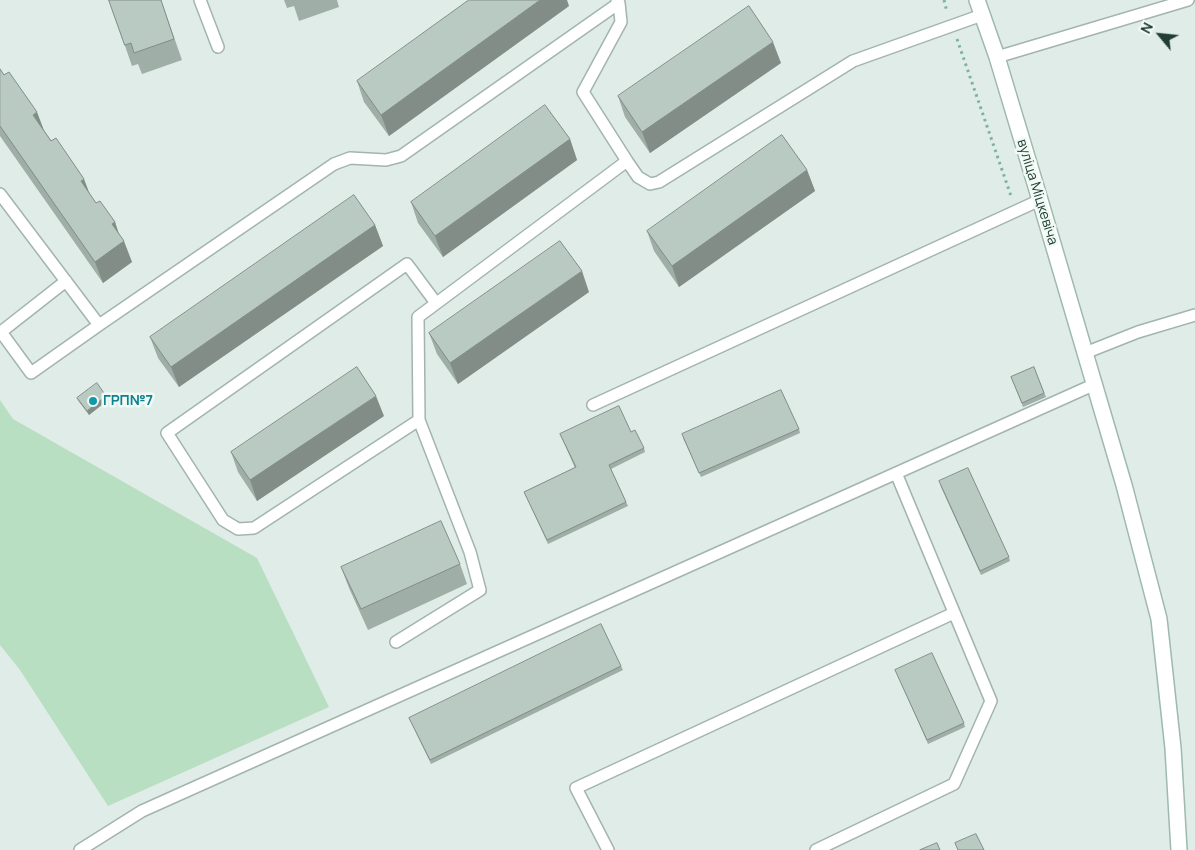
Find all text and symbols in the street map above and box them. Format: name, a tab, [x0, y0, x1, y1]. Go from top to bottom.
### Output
north arrow	[1135, 10, 1185, 60]
text: N	[1136, 19, 1157, 37]
street label: вуліца Міцкевіча	[1013, 137, 1061, 247]
place label: ГРП№7	[103, 393, 153, 409]
marker: ГРП№7	[87, 395, 99, 407]

